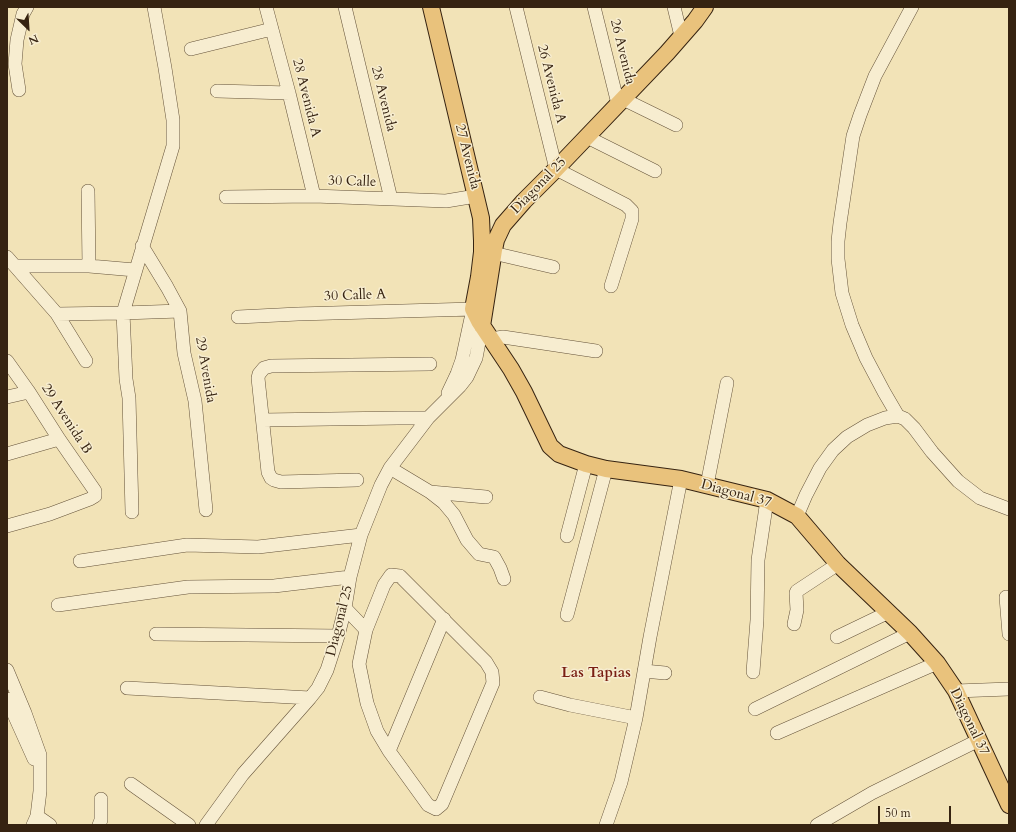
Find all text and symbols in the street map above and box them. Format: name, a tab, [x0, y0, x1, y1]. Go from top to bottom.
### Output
north arrow	[8, 8, 48, 48]
street label: 26 Avenida	[606, 18, 638, 86]
text: N	[26, 31, 41, 48]
street label: 26 Avenida A	[533, 43, 569, 125]
street label: 28 Avenida A	[288, 57, 324, 139]
street label: 28 Avenida	[367, 65, 399, 133]
street label: 27 Avenida	[451, 123, 483, 191]
street label: Diagonal 25	[508, 154, 570, 218]
street label: 30 Calle	[328, 173, 376, 191]
street label: 30 Calle A	[324, 287, 386, 305]
street label: 29 Avenida	[191, 336, 219, 404]
street label: 29 Avenida B	[37, 381, 95, 457]
street label: Diagonal 37	[699, 477, 773, 511]
street label: Diagonal 25	[323, 584, 357, 658]
district label: Las Tapias	[561, 665, 631, 683]
street label: Diagonal 37	[946, 686, 992, 758]
scale bar	[880, 798, 953, 824]
text: 50 m	[885, 805, 911, 821]

